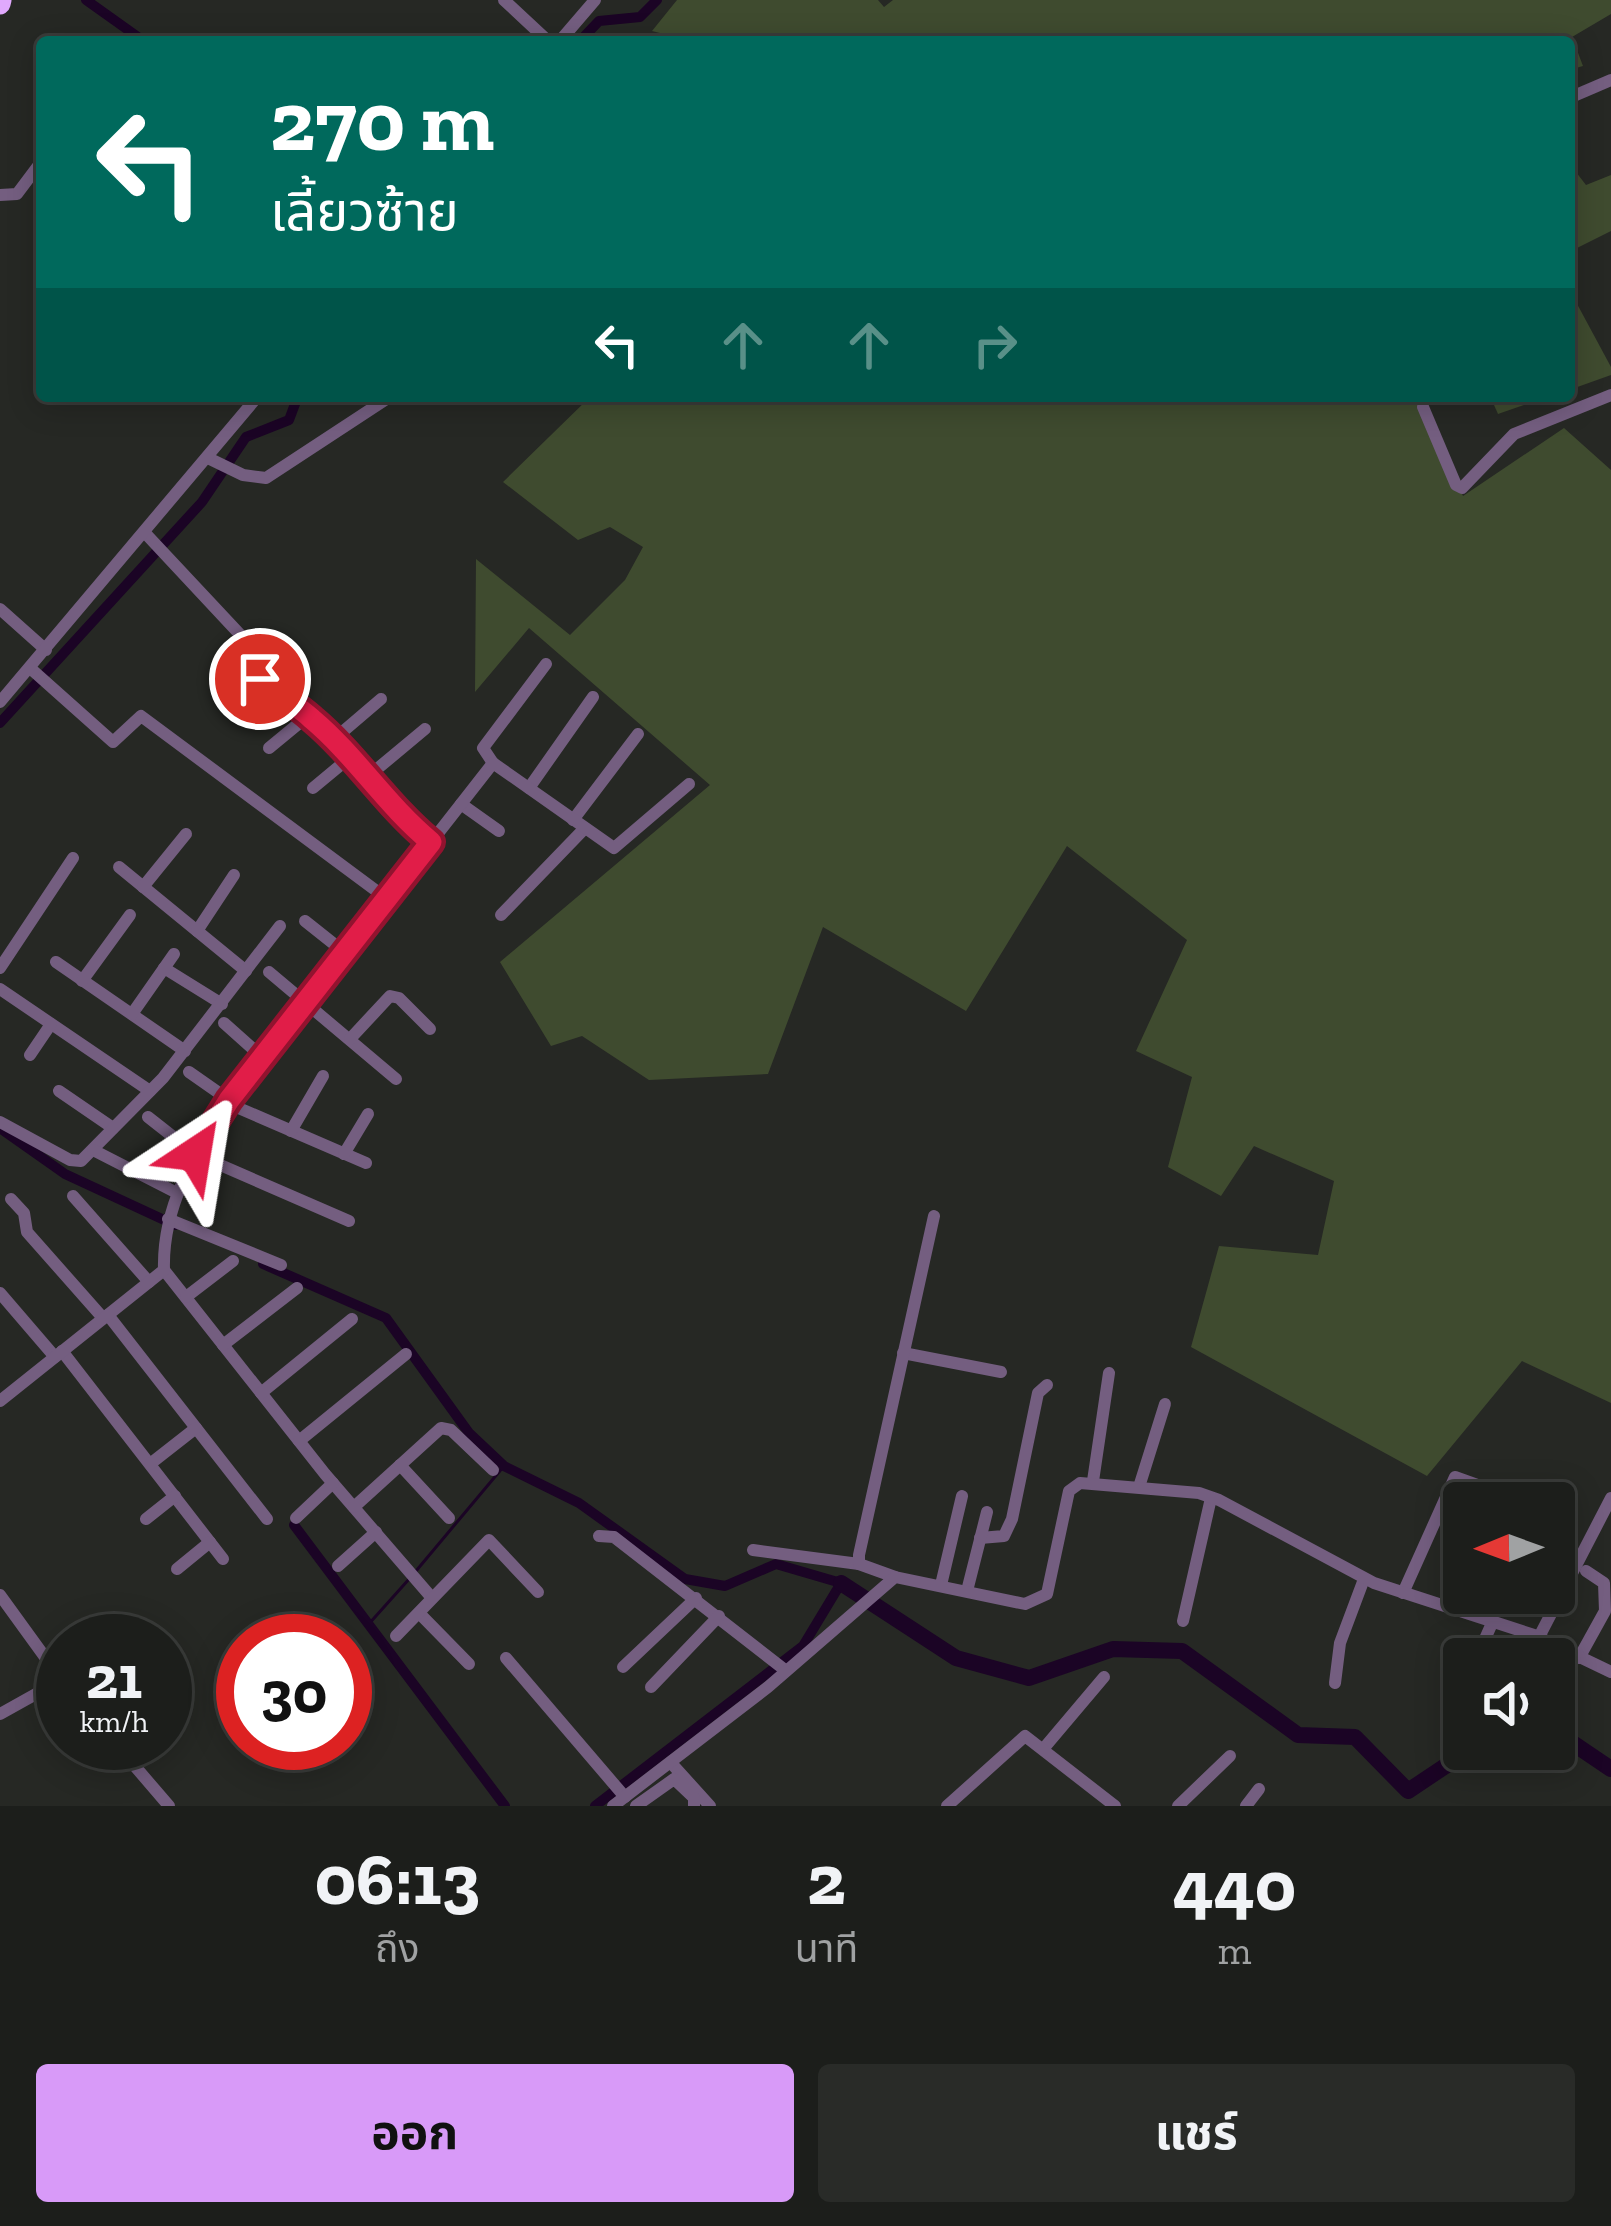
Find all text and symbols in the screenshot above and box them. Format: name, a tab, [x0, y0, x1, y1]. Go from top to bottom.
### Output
text: 270 m	[270, 71, 494, 172]
icon: left	[72, 84, 228, 240]
text: เลี้ยวซ้าย	[270, 179, 459, 244]
icon: left	[584, 312, 650, 378]
icon: ahead	[710, 312, 776, 378]
icon: ahead	[836, 312, 902, 378]
icon: right	[962, 312, 1028, 378]
pin	[209, 628, 311, 730]
icon: arrive	[227, 646, 293, 712]
position arrow	[132, 1091, 258, 1217]
north arrow	[1443, 1482, 1575, 1614]
map controls	[1443, 1482, 1575, 1770]
speed limit sign: 30	[216, 1614, 372, 1770]
button: sound	[1443, 1638, 1575, 1770]
text: 21	[86, 1641, 142, 1713]
text: km/h	[80, 1704, 148, 1740]
text: 06:13	[315, 1836, 480, 1922]
text: 2	[807, 1836, 846, 1922]
text: 440	[1173, 1842, 1296, 1928]
text: ถึง	[375, 1925, 420, 1972]
text: นาที	[795, 1925, 858, 1972]
text: m	[1218, 1927, 1251, 1974]
button: ออก	[36, 2064, 794, 2202]
button: แชร์	[818, 2064, 1575, 2202]

